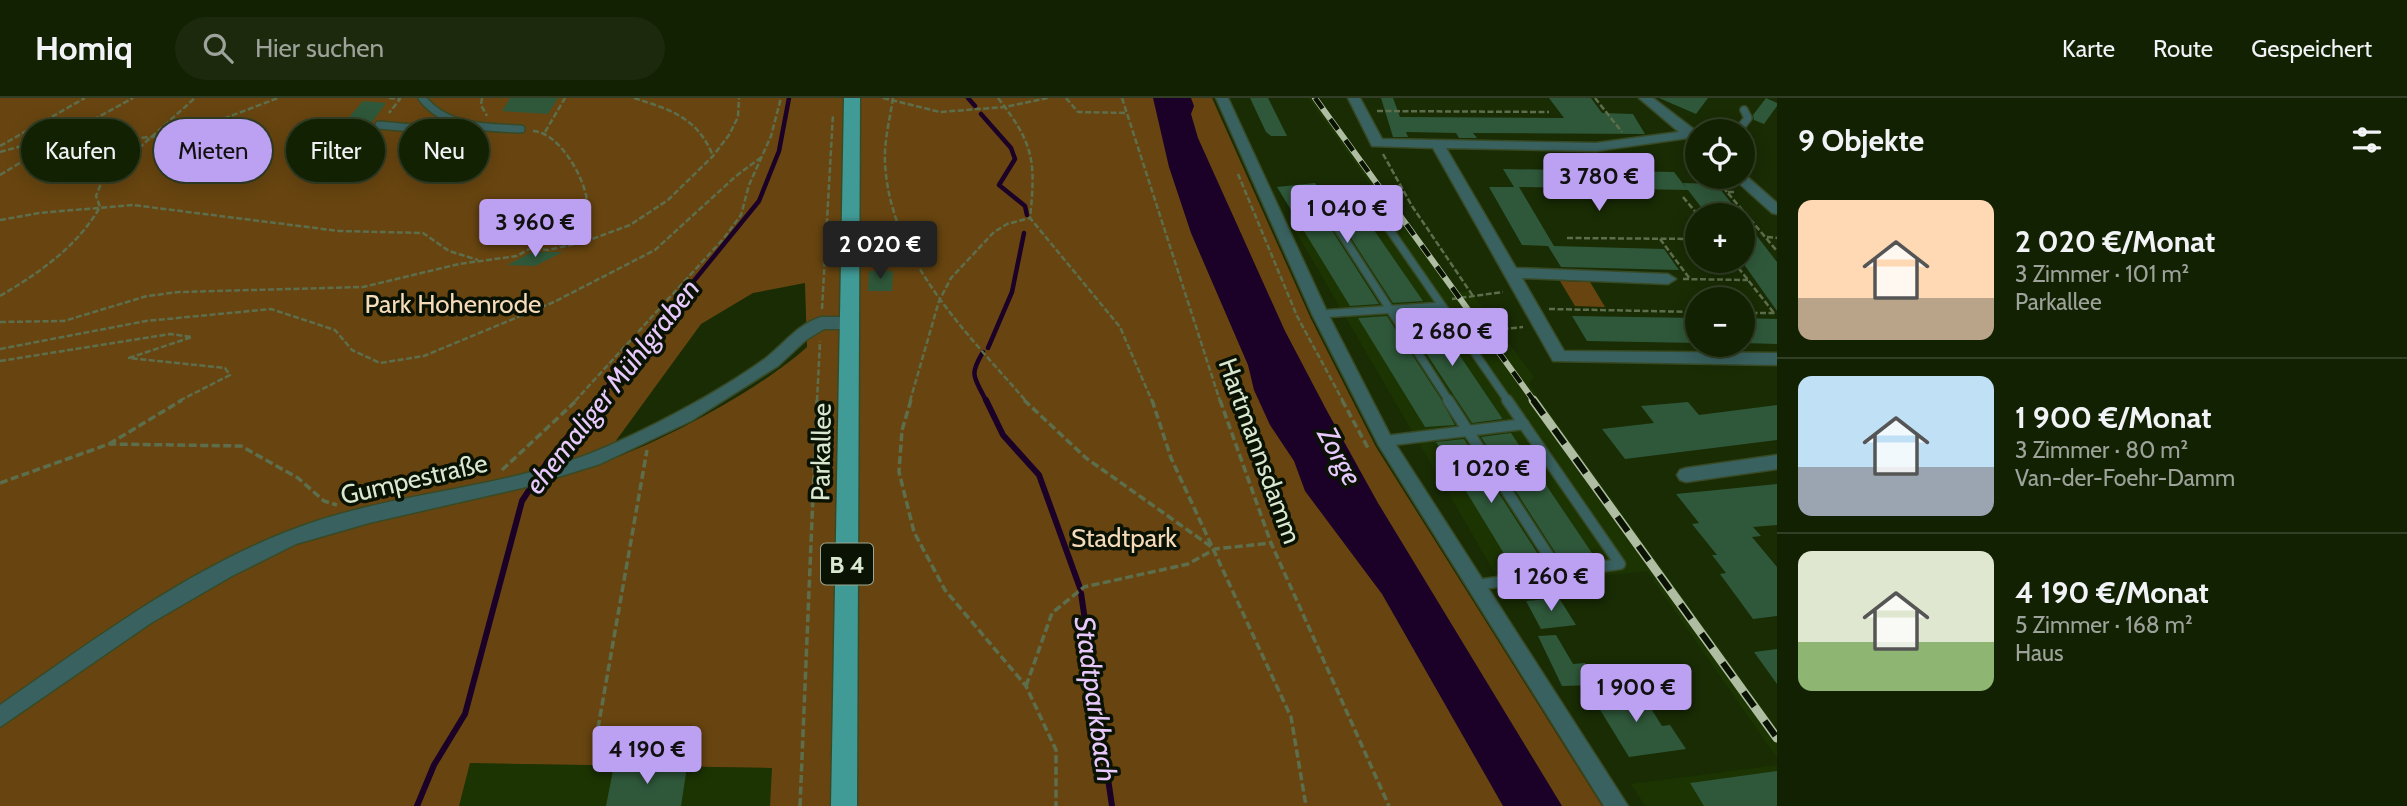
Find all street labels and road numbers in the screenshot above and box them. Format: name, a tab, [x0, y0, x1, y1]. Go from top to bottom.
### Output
street label: Hartmannsdamm	[1212, 354, 1308, 548]
street label: Parkallee	[804, 403, 838, 501]
street label: Gumpestraße	[337, 447, 491, 511]
road number: B 4	[821, 544, 873, 584]

